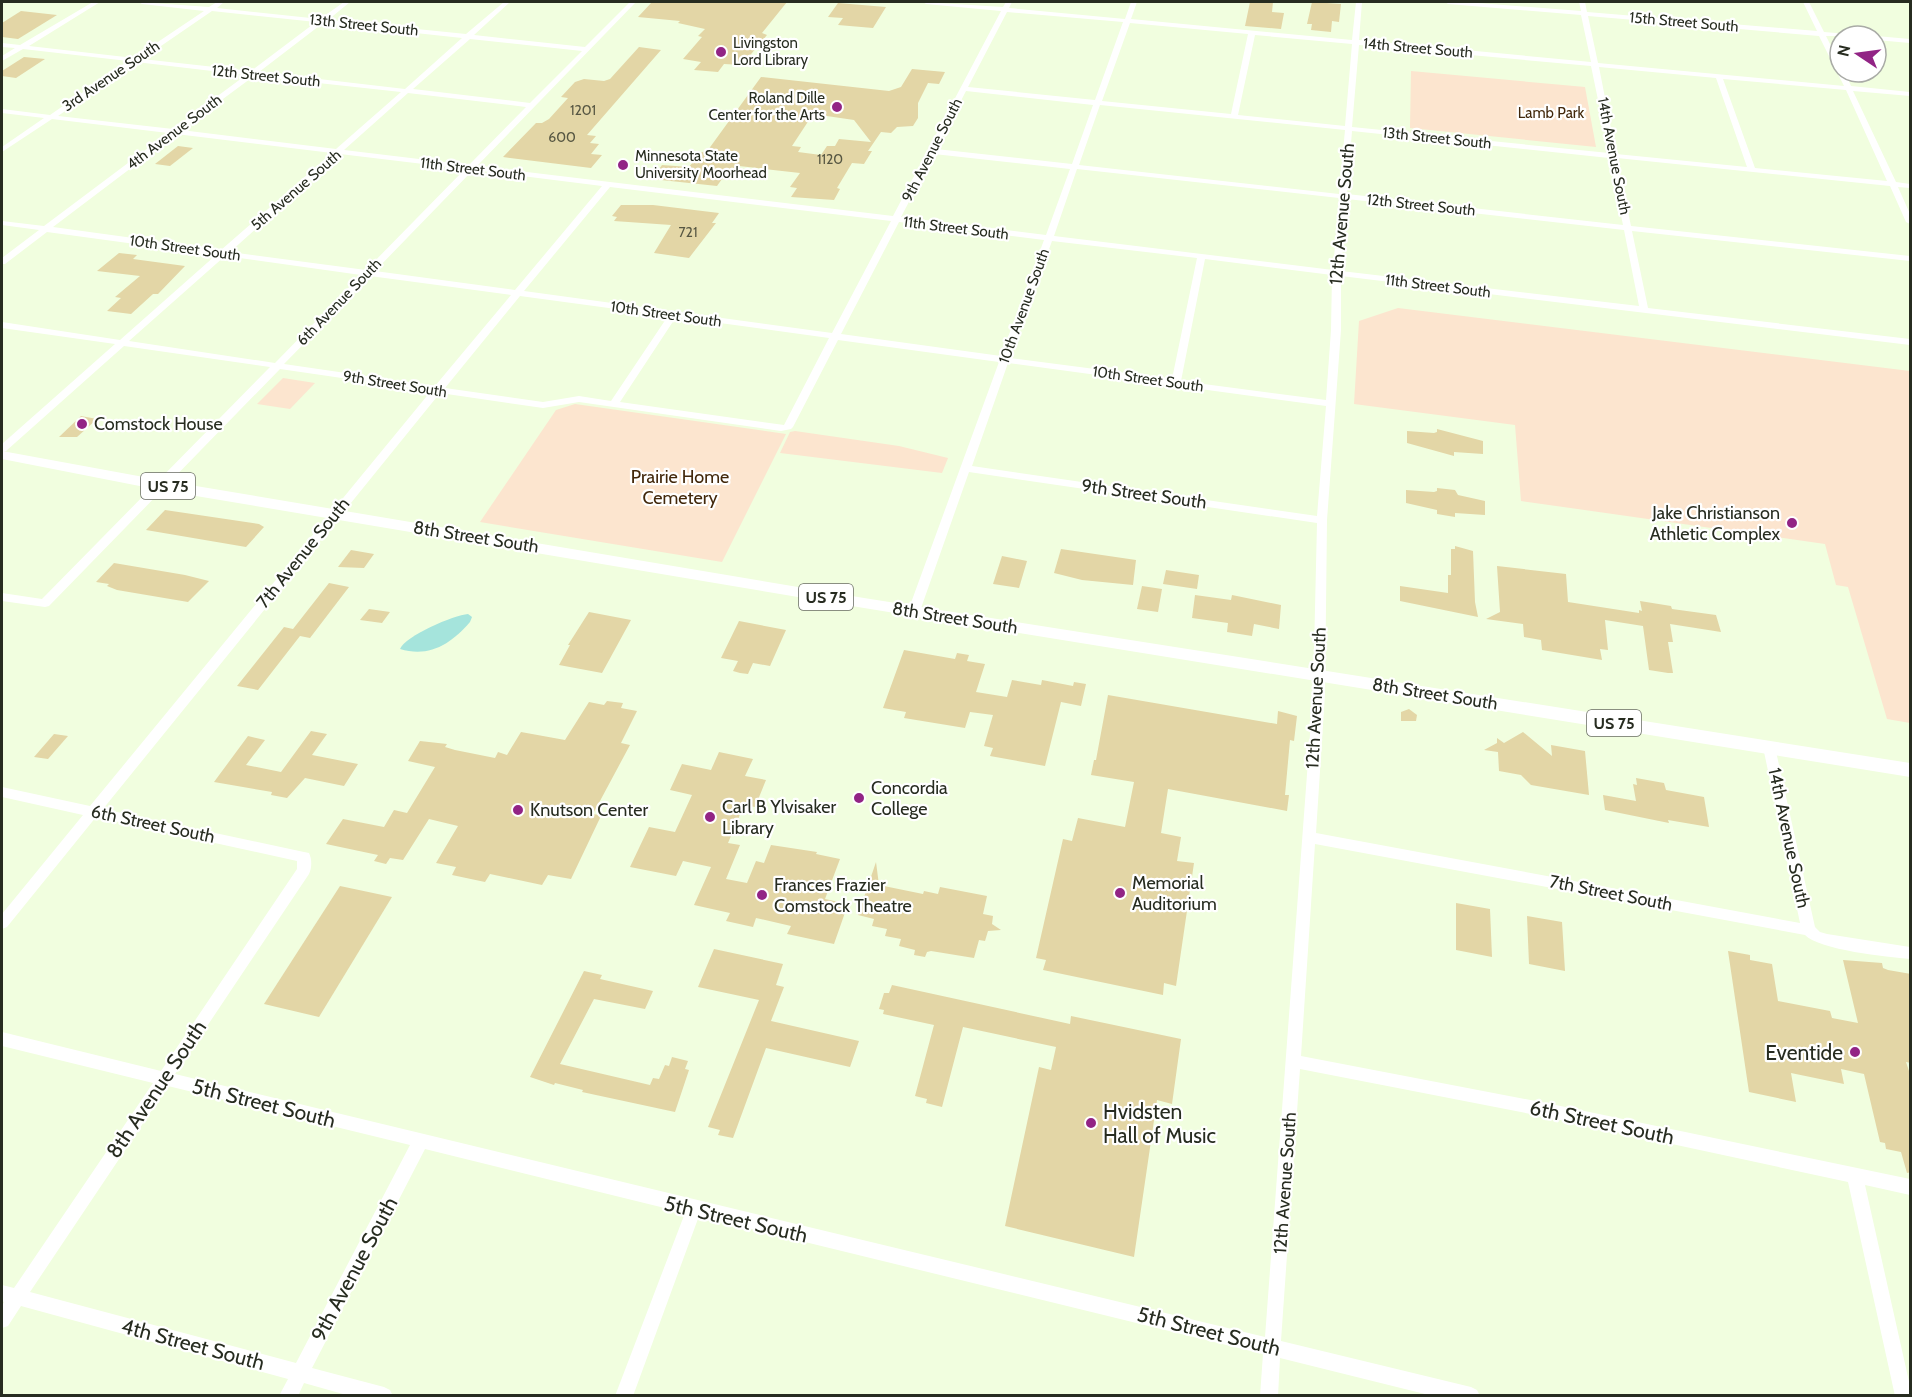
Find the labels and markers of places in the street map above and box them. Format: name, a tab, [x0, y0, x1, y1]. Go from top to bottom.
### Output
place label: Livingston Lord Library	[733, 34, 808, 69]
marker: Livingston Lord Library	[714, 45, 728, 59]
place label: Roland Dille Center for the Arts	[709, 89, 825, 124]
marker: Roland Dille Center for the Arts	[830, 100, 844, 114]
place label: Minnesota State University Moorhead	[635, 147, 767, 182]
marker: Minnesota State University Moorhead	[616, 158, 630, 172]
place label: Comstock House	[94, 413, 223, 435]
marker: Comstock House	[75, 417, 89, 431]
place label: Jake Christianson Athletic Complex	[1650, 502, 1780, 545]
marker: Jake Christianson Athletic Complex	[1785, 516, 1799, 530]
place label: Concordia College	[871, 777, 948, 820]
marker: Concordia College	[852, 791, 866, 805]
place label: Carl B Ylvisaker Library	[722, 796, 836, 839]
place label: Knutson Center	[530, 799, 648, 821]
marker: Knutson Center	[511, 803, 525, 817]
marker: Carl B Ylvisaker Library	[703, 810, 717, 824]
place label: Memorial Auditorium	[1132, 872, 1217, 915]
place label: Frances Frazier Comstock Theatre	[774, 874, 912, 917]
marker: Memorial Auditorium	[1113, 886, 1127, 900]
marker: Frances Frazier Comstock Theatre	[755, 888, 769, 902]
place label: Eventide	[1765, 1040, 1843, 1065]
marker: Eventide	[1848, 1045, 1862, 1059]
place label: Hvidsten Hall of Music	[1103, 1099, 1216, 1148]
marker: Hvidsten Hall of Music	[1084, 1116, 1098, 1130]

